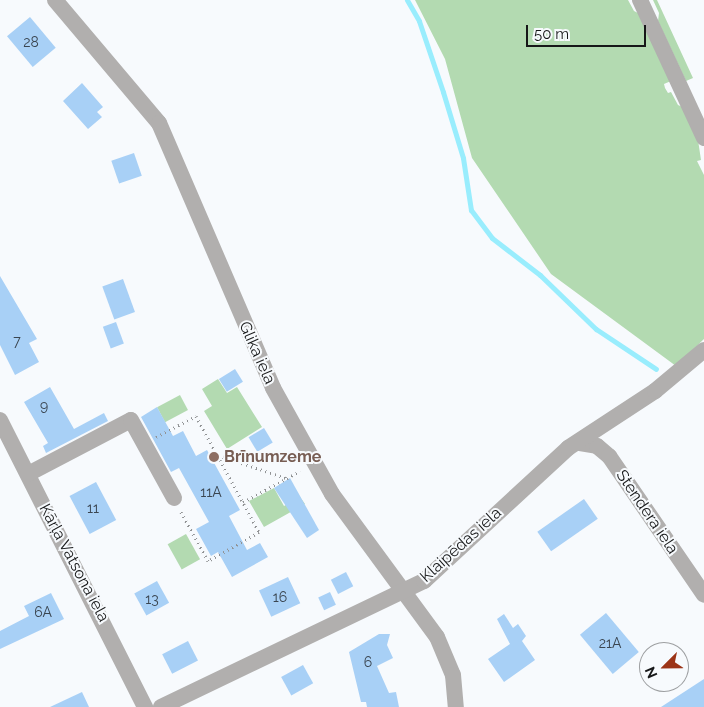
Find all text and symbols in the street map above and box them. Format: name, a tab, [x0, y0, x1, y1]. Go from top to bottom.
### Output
scale bar	[529, 15, 649, 47]
text: 50 m	[534, 25, 569, 43]
house number: 28	[23, 34, 39, 50]
street label: Glika iela	[235, 319, 279, 387]
house number: 7	[13, 333, 21, 349]
house number: 9	[40, 398, 48, 414]
place label: Brīnumzeme	[224, 447, 321, 467]
marker: Brīnumzeme	[208, 451, 220, 463]
street label: Stendera iela	[612, 466, 682, 558]
house number: 11A	[200, 484, 222, 500]
house number: 11	[87, 500, 99, 516]
street label: Kārļa Vatsona iela	[35, 501, 113, 625]
street label: Klaipēdas iela	[416, 504, 506, 586]
house number: 16	[273, 589, 287, 605]
house number: 13	[145, 591, 159, 607]
house number: 6A	[34, 604, 52, 620]
house number: 21A	[599, 635, 621, 651]
north arrow	[639, 642, 689, 692]
house number: 6	[364, 654, 372, 670]
text: N	[642, 664, 661, 681]

